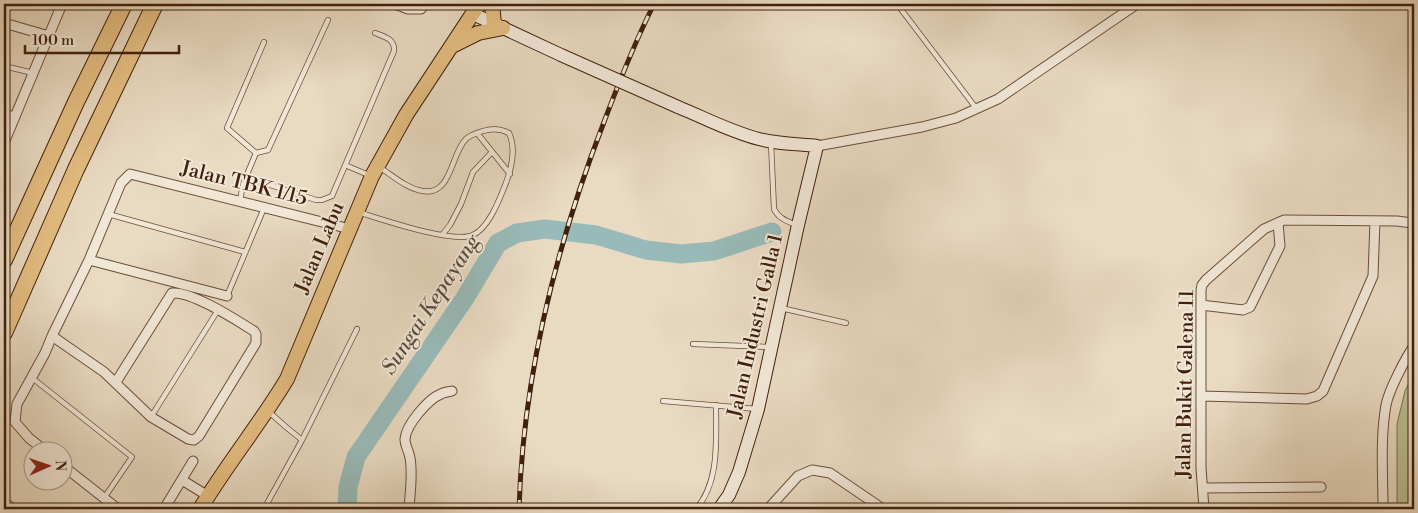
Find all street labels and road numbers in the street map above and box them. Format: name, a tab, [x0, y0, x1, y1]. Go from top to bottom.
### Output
street label: Jalan TBK 1/15	[177, 156, 310, 212]
street label: Jalan Labu	[289, 198, 351, 298]
street label: Jalan Industri Galla 1	[722, 231, 789, 422]
street label: Jalan Bukit Galena 11	[1172, 289, 1200, 480]

